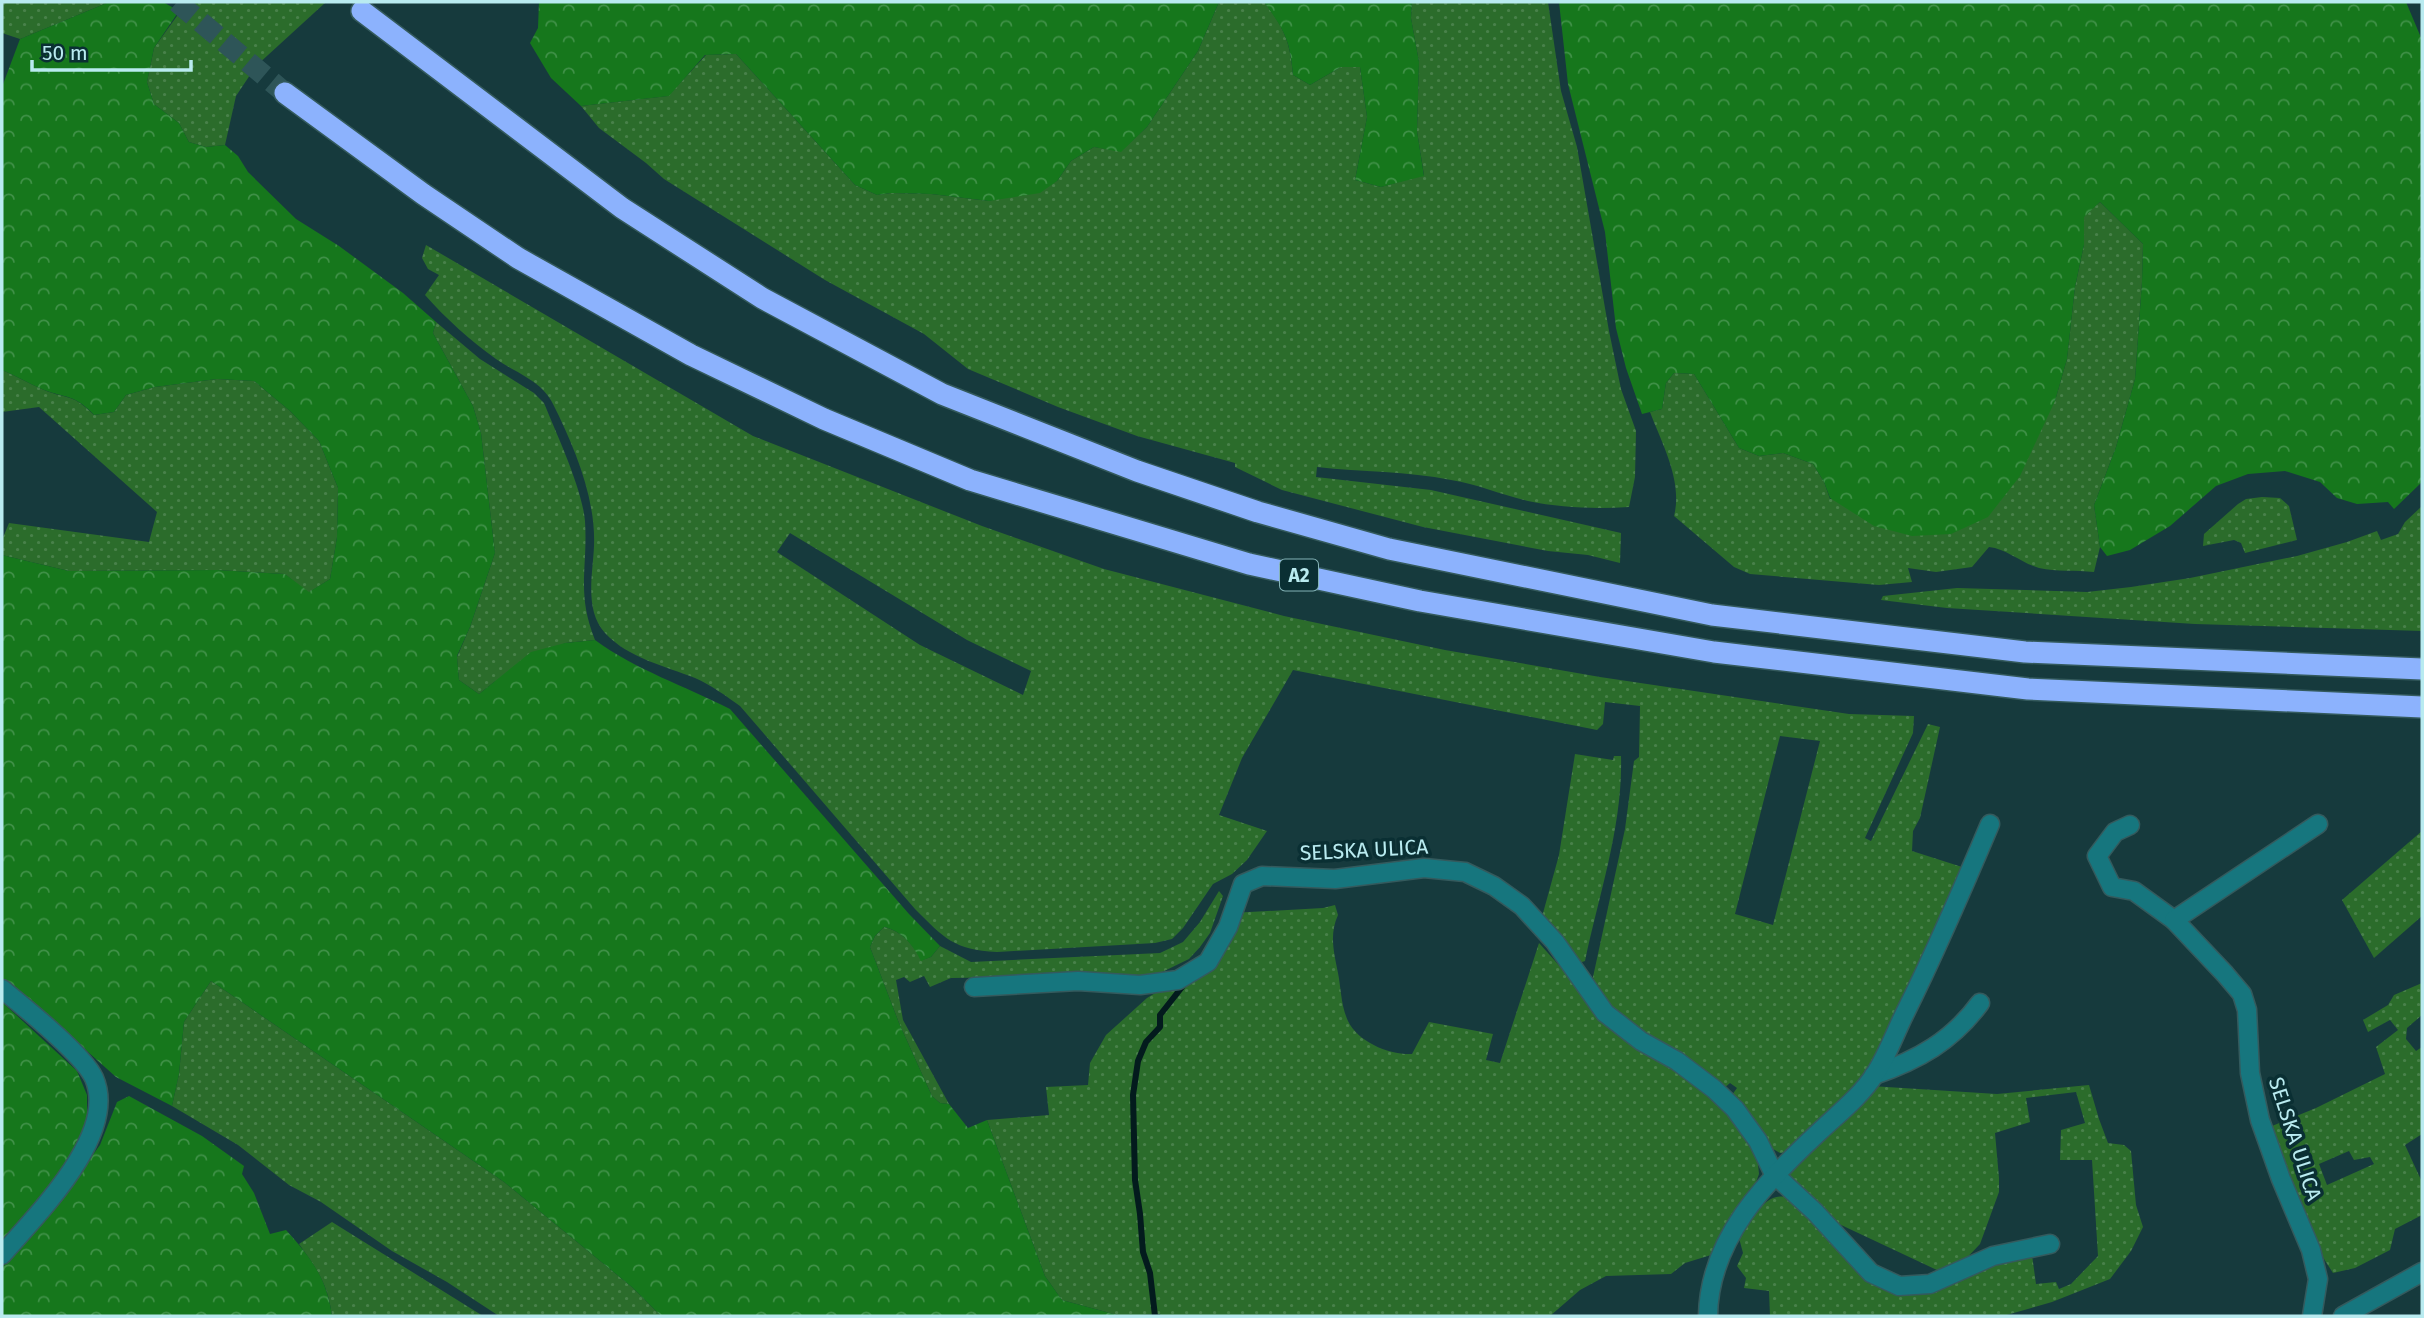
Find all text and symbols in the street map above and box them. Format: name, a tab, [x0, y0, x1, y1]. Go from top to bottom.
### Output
scale bar	[32, 28, 191, 72]
text: 50 m	[42, 40, 88, 66]
road number: A2	[1280, 560, 1318, 590]
street label: SELSKA ULICA	[1299, 834, 1429, 866]
street label: SELSKA ULICA	[2263, 1074, 2327, 1204]

